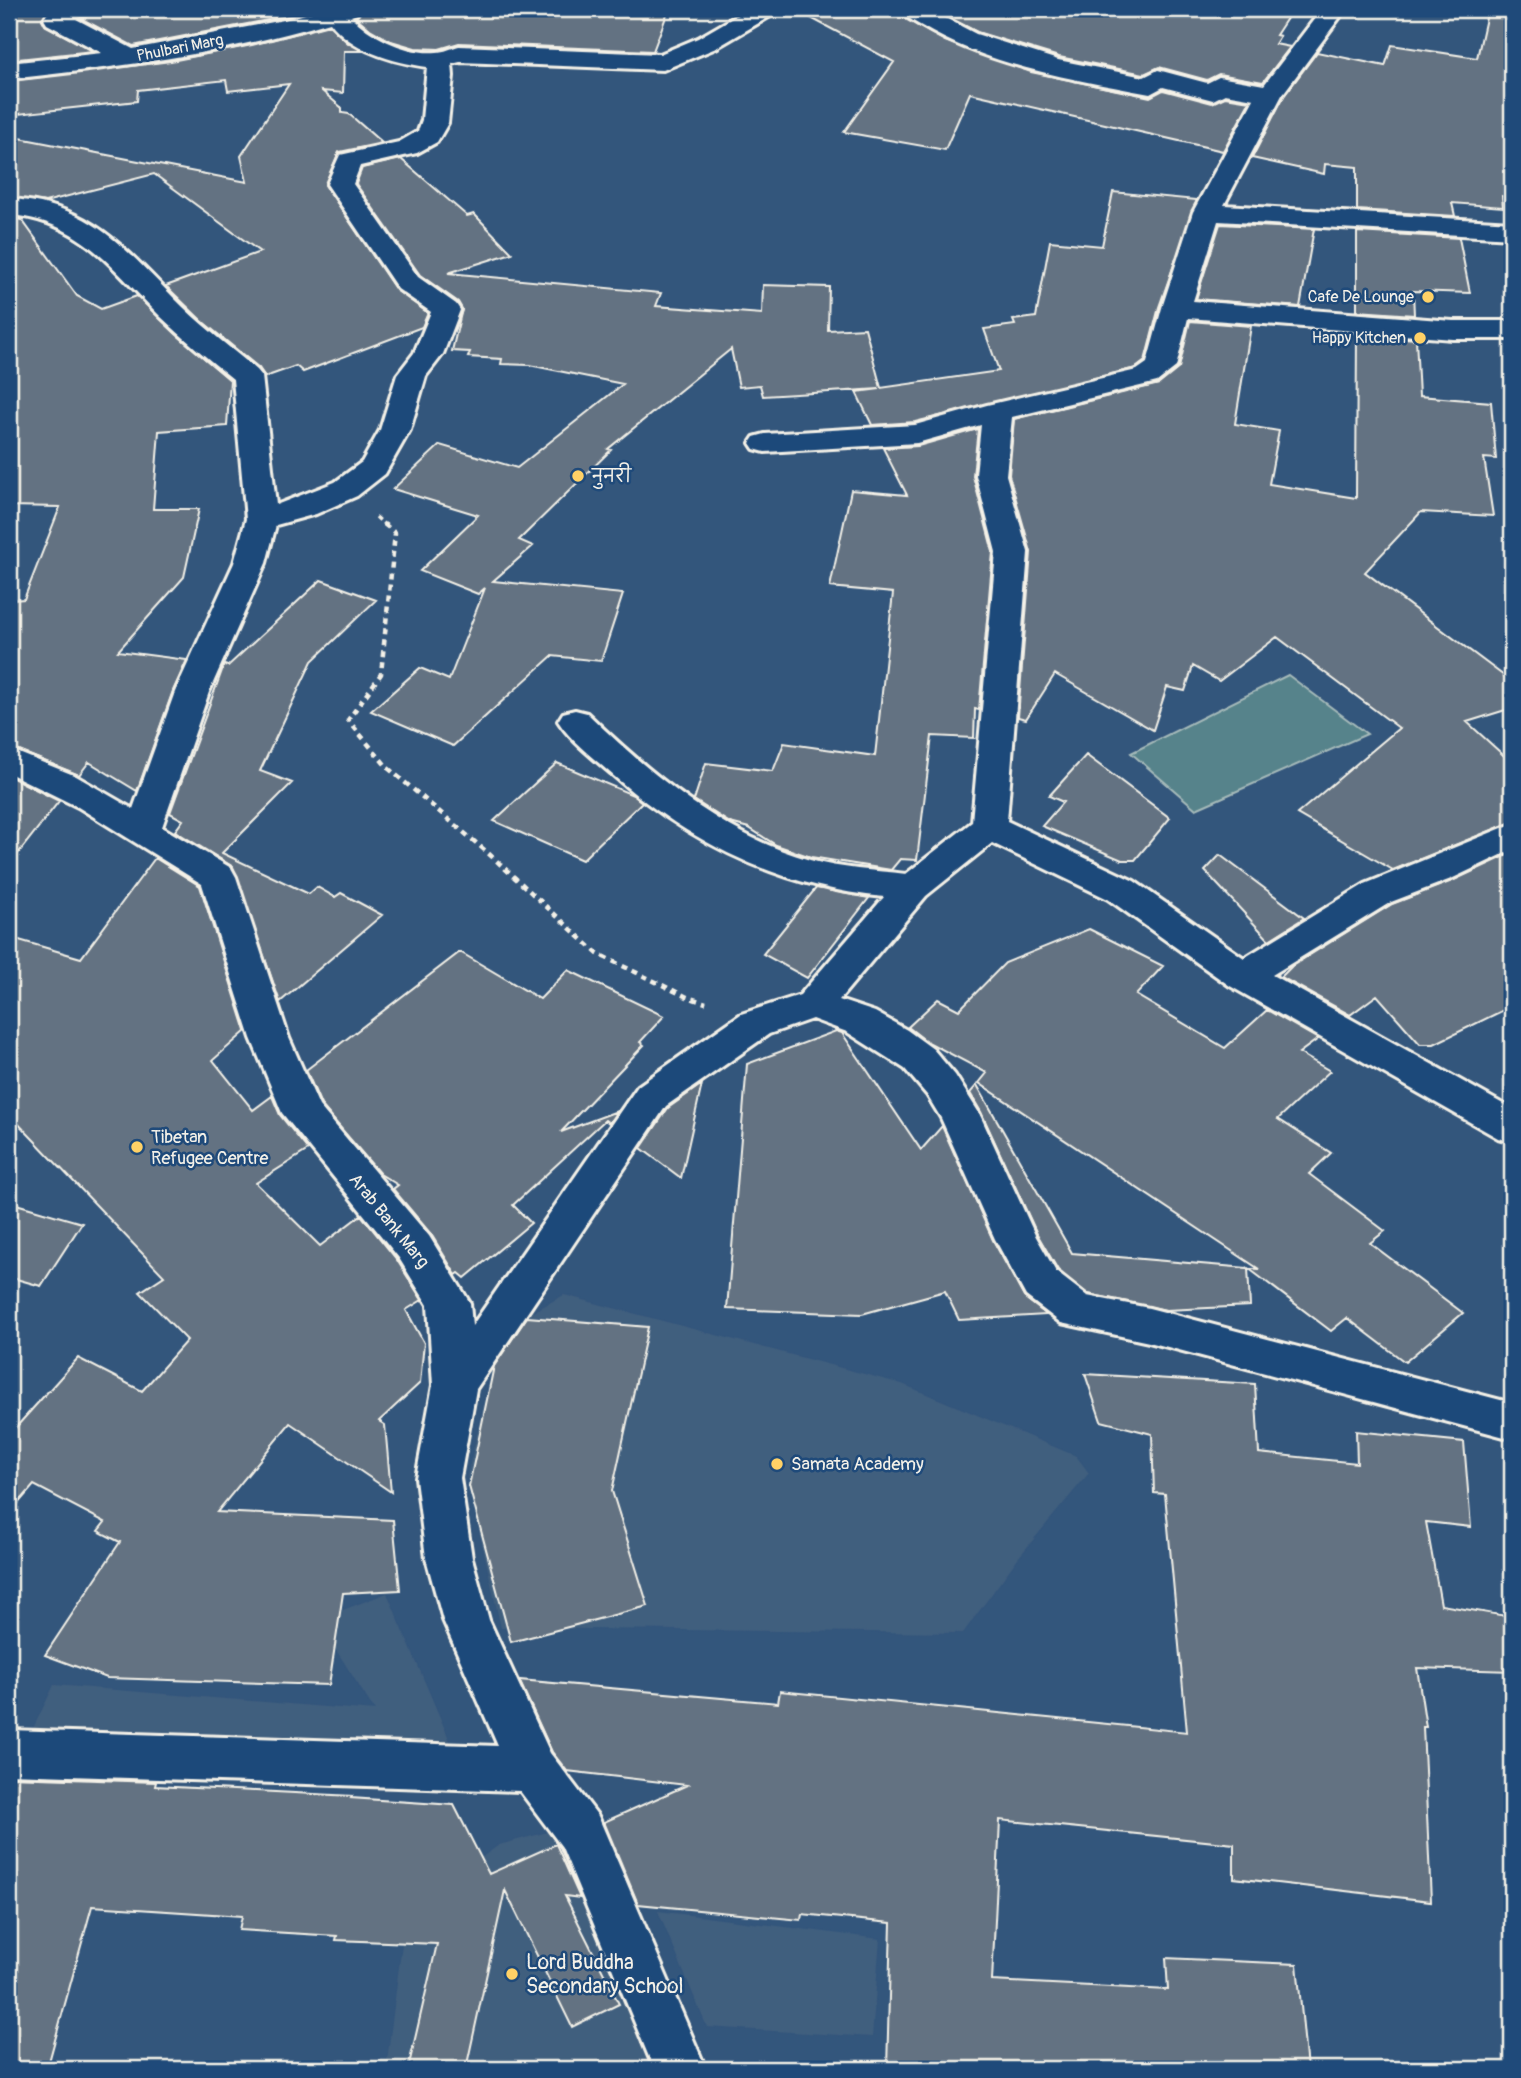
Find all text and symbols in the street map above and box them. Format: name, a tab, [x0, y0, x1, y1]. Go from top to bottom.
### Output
street label: Phulbari Marg	[135, 30, 225, 66]
place label: Cafe De Lounge	[1308, 287, 1414, 307]
marker: Cafe De Lounge	[1420, 289, 1436, 305]
place label: Happy Kitchen	[1312, 328, 1406, 348]
marker: Happy Kitchen	[1412, 330, 1428, 346]
place label: नुनरी	[591, 462, 632, 489]
marker: नुनरी	[570, 468, 586, 484]
place label: Tibetan Refugee Centre	[151, 1126, 269, 1170]
marker: Tibetan Refugee Centre	[129, 1139, 145, 1155]
street label: Arab Bank Marg	[344, 1169, 434, 1273]
place label: Samata Academy	[791, 1453, 924, 1476]
marker: Samata Academy	[769, 1456, 785, 1472]
place label: Lord Buddha Secondary School	[526, 1949, 684, 2000]
marker: Lord Buddha Secondary School	[504, 1966, 520, 1982]

